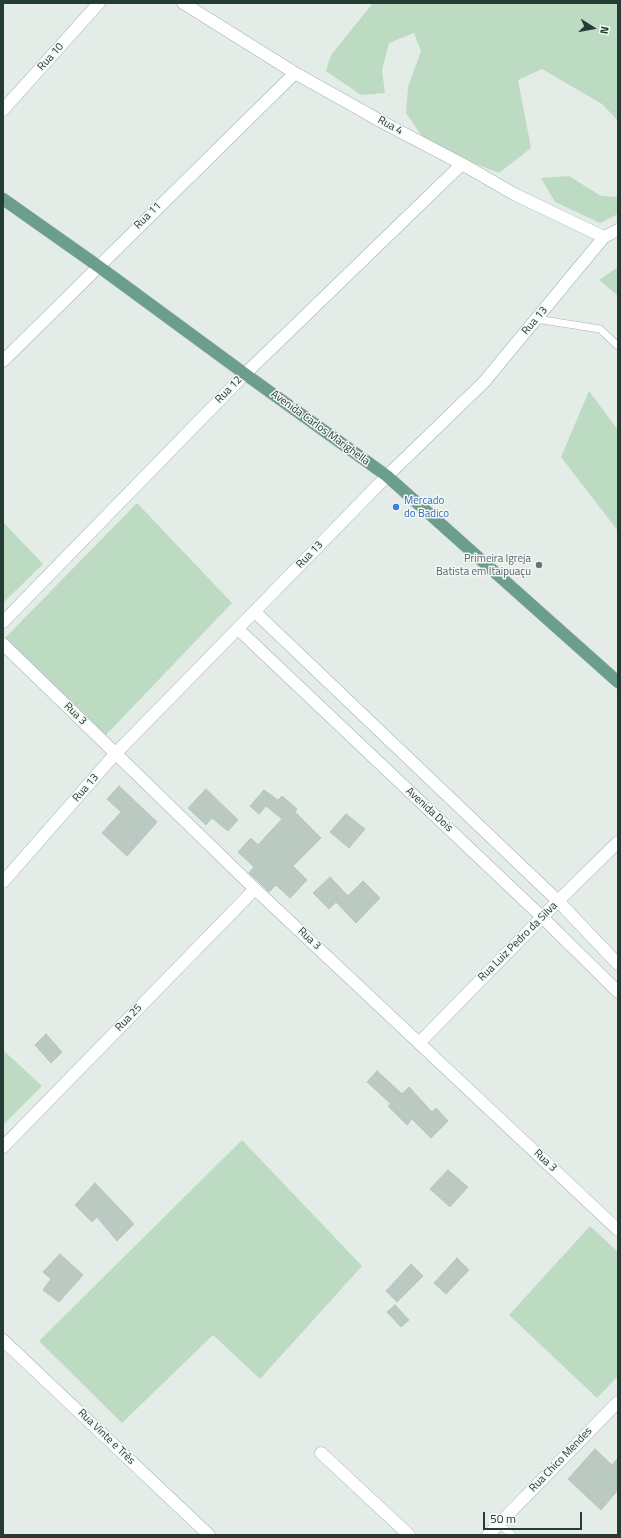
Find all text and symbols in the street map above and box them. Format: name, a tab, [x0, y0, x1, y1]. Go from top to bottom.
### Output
north arrow	[573, 8, 613, 48]
text: N	[596, 25, 613, 36]
street label: Rua 10	[35, 40, 67, 74]
street label: Rua 4	[375, 114, 405, 138]
street label: Rua 11	[132, 200, 164, 232]
street label: Rua 13	[519, 304, 551, 338]
street label: Rua 12	[213, 374, 245, 406]
street label: Avenida Carlos Marighella	[268, 388, 372, 468]
place label: Mercado do Badico	[404, 494, 449, 520]
marker: Mercado do Badico	[391, 502, 401, 512]
street label: Rua 13	[294, 539, 326, 571]
place label: Primeira Igreja Batista em Itaipuaçu	[436, 552, 531, 578]
marker: Primeira Igreja Batista em Itaipuaçu	[534, 560, 544, 570]
street label: Rua 3	[61, 700, 89, 728]
street label: Rua 13	[70, 771, 102, 805]
street label: Avenida Dois	[403, 785, 455, 835]
street label: Rua Luiz Pedro da Silva	[476, 900, 560, 984]
street label: Rua 3	[295, 925, 323, 953]
street label: Rua 25	[113, 1002, 145, 1034]
street label: Rua 3	[531, 1147, 559, 1175]
street label: Rua Vinte e Três	[75, 1406, 137, 1468]
street label: Rua Chico Mendes	[527, 1425, 595, 1495]
scale bar	[485, 1504, 584, 1530]
text: 50 m	[490, 1509, 516, 1528]

